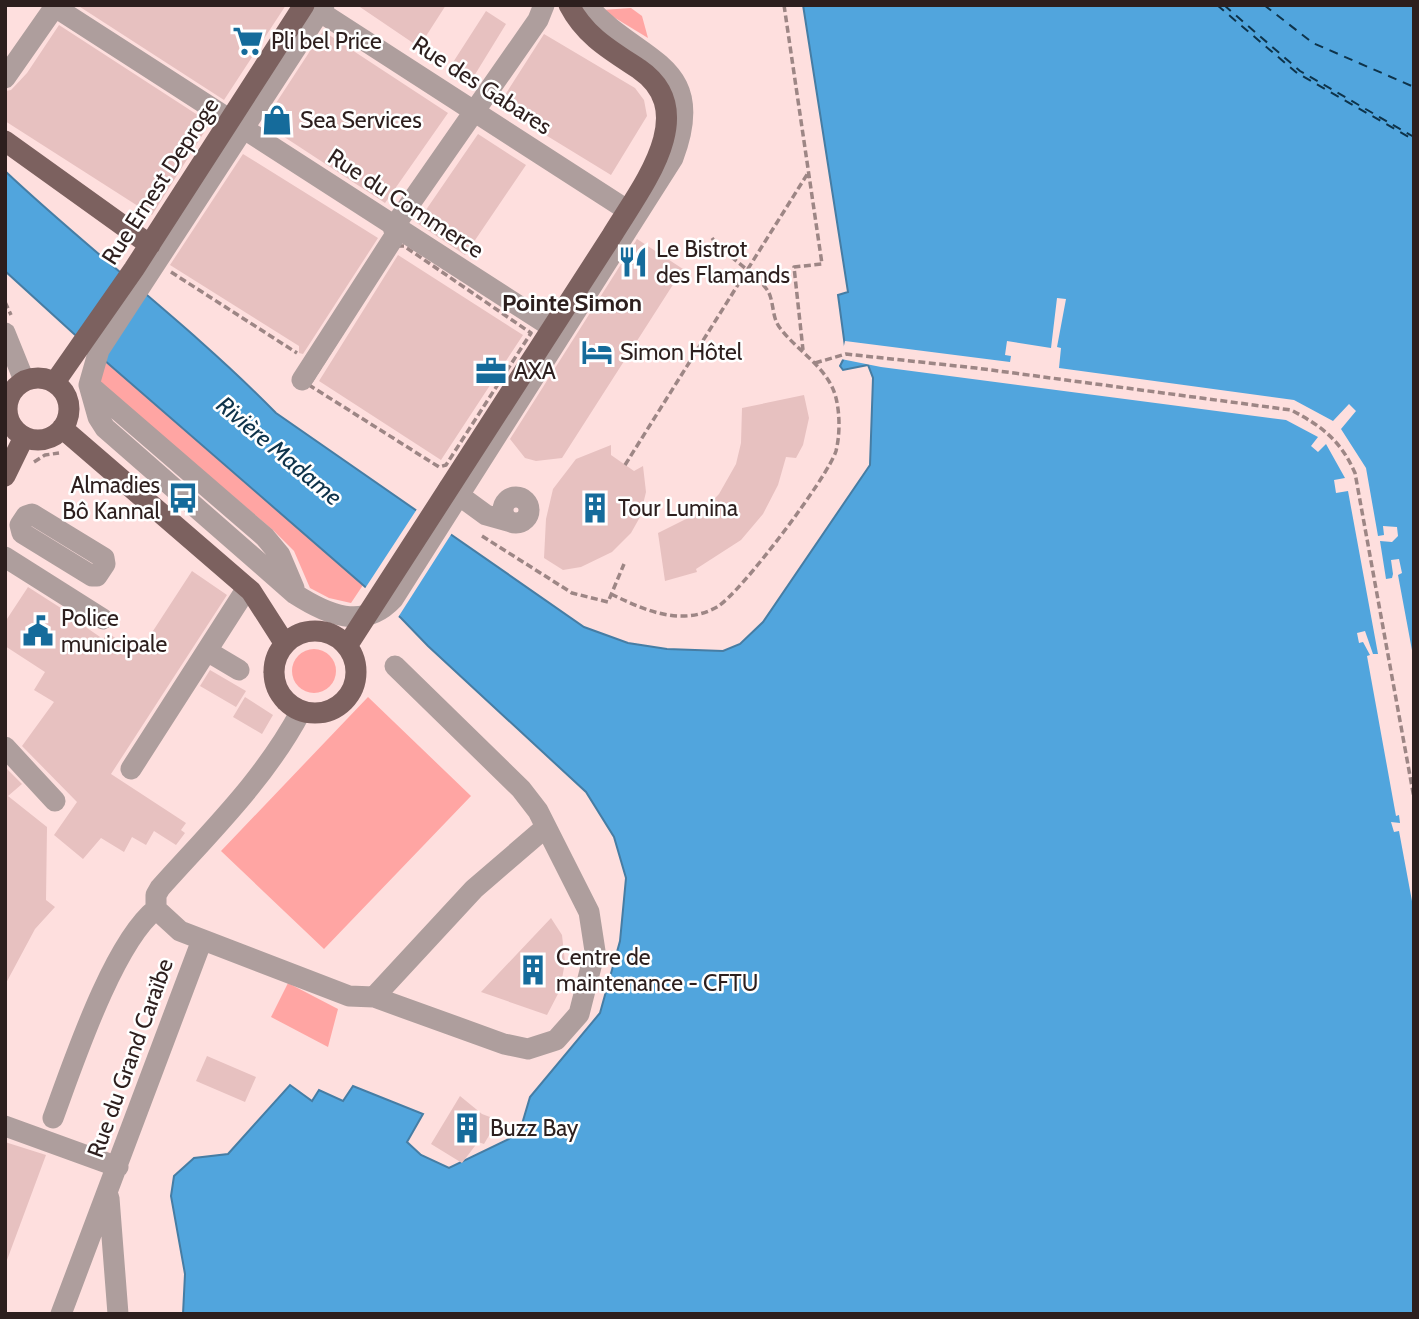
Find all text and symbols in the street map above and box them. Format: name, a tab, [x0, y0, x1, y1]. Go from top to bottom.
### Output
supermarket icon: Pli bel Price	[231, 24, 265, 58]
place label: Pli bel Price	[271, 27, 382, 55]
street label: Rue des Gabares	[407, 30, 557, 140]
street label: Rue Ernest Deproge	[96, 92, 225, 270]
shop icon: Sea Services	[260, 103, 294, 137]
place label: Sea Services	[300, 106, 422, 134]
street label: Rue du Commerce	[323, 142, 489, 264]
place label: Le Bistrot des Flamands	[656, 235, 790, 289]
restaurant icon: Le Bistrot des Flamands	[616, 245, 650, 279]
district label: Pointe Simon	[502, 288, 642, 317]
hotel icon: Simon Hôtel	[580, 335, 614, 369]
place label: Simon Hôtel	[620, 338, 743, 366]
office icon: AXA	[474, 354, 508, 388]
place label: AXA	[514, 357, 556, 385]
water label: Rivière Madame	[211, 390, 348, 511]
place label: Almadies Bô Kannal	[62, 471, 161, 525]
bus stop icon: Almadies Bô Kannal	[166, 481, 200, 515]
building icon: Tour Lumina	[578, 491, 612, 525]
place label: Tour Lumina	[618, 494, 738, 522]
place label: Police municipale	[61, 604, 167, 658]
public building icon: Police municipale	[21, 614, 55, 648]
place label: Centre de maintenance - CFTU	[556, 943, 758, 997]
building icon: Centre de maintenance - CFTU	[516, 953, 550, 987]
street label: Rue du Grand Caraïbe	[81, 955, 179, 1161]
building icon: Buzz Bay	[450, 1111, 484, 1145]
place label: Buzz Bay	[490, 1114, 579, 1142]

